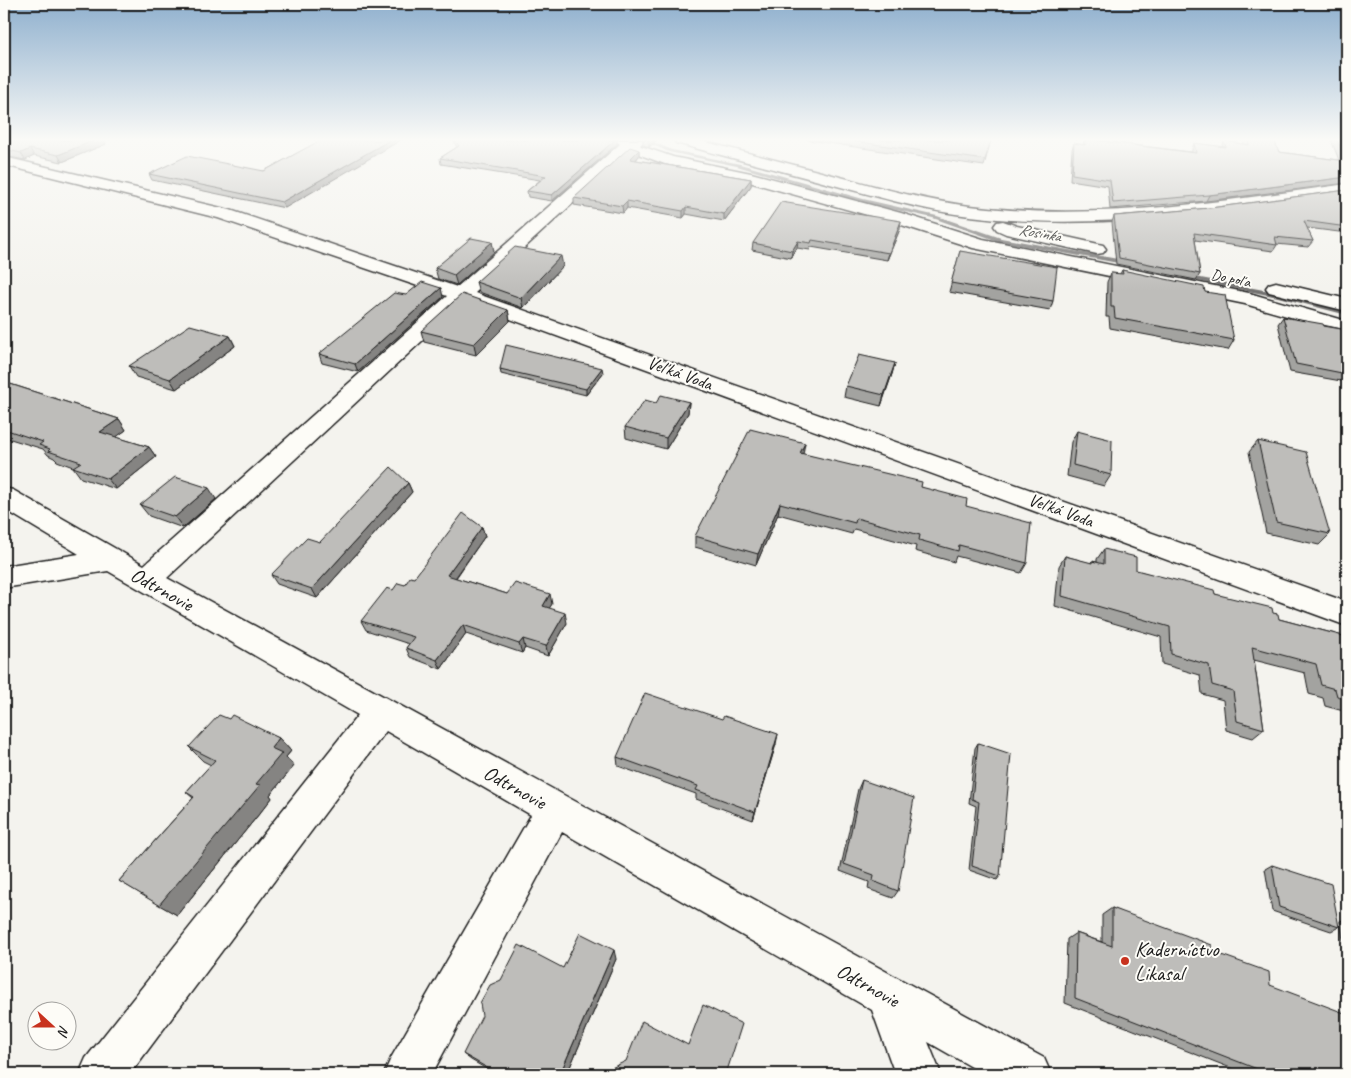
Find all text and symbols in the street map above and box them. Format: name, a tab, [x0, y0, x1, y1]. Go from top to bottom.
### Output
water label: Rosinka	[1017, 219, 1065, 247]
street label: Do poľa	[1209, 265, 1254, 292]
street label: Veľká Voda	[645, 351, 717, 395]
street label: Veľká Voda	[1026, 488, 1098, 532]
street label: Odtrnovie	[126, 561, 199, 617]
street label: Odtrnovie	[479, 759, 552, 815]
place label: Kaderníctvo Likasal	[1135, 936, 1220, 986]
marker: Kaderníctvo Likasal	[1119, 955, 1131, 967]
street label: Odtrnovie	[832, 957, 905, 1013]
north arrow	[28, 1000, 78, 1050]
text: N	[53, 1023, 73, 1040]

